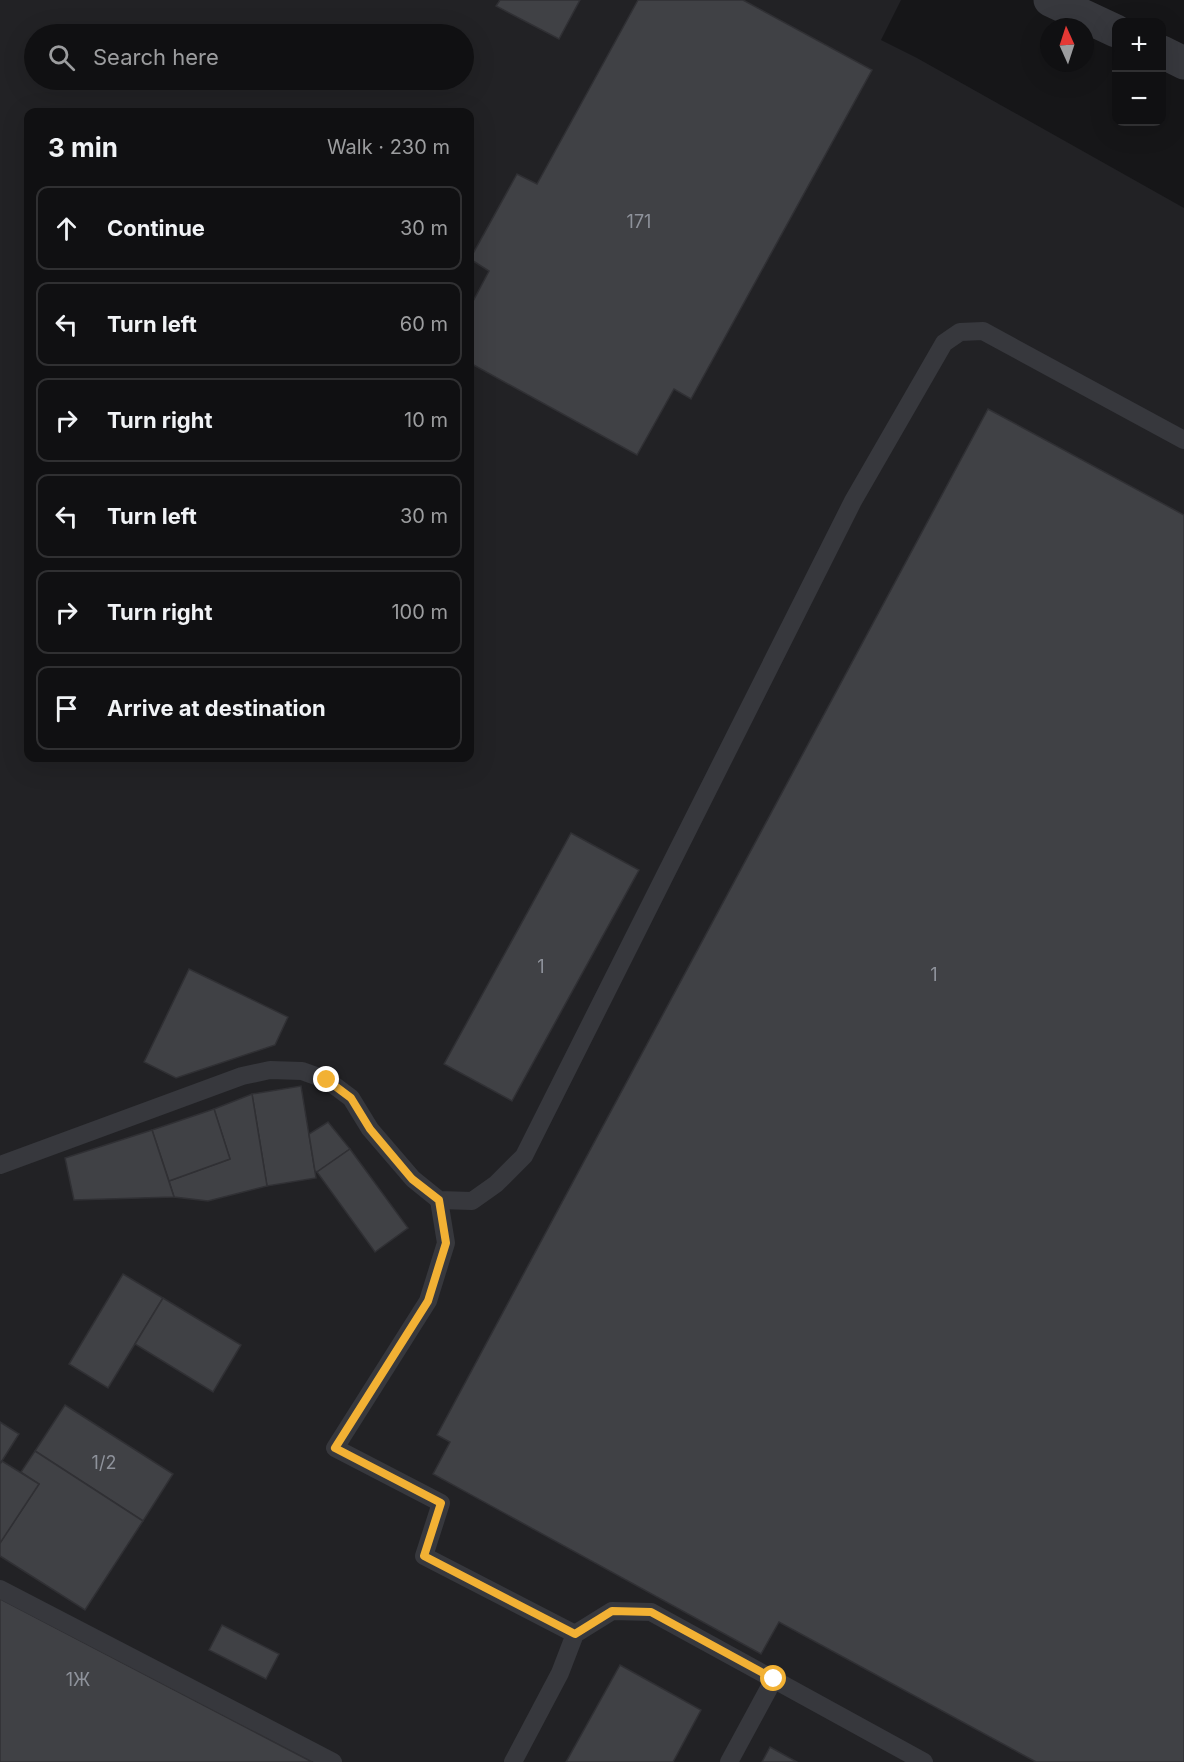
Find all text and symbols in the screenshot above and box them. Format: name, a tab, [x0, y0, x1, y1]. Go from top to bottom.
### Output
north arrow	[1040, 18, 1094, 72]
map controls	[1112, 18, 1166, 126]
button: +	[1112, 18, 1166, 72]
search box	[24, 24, 474, 90]
icon: search	[45, 41, 78, 74]
text: Search here	[93, 44, 219, 70]
button: −	[1112, 72, 1166, 126]
text: 3 min	[48, 132, 118, 163]
text: Walk · 230 m	[327, 135, 450, 159]
house number: 171	[627, 211, 651, 232]
icon: ahead	[50, 212, 83, 245]
text: Continue	[107, 215, 205, 241]
text: 30 m	[400, 216, 448, 240]
icon: left	[50, 308, 83, 341]
text: Turn left	[107, 311, 197, 337]
text: 60 m	[400, 312, 448, 336]
icon: right	[50, 404, 83, 437]
text: Turn right	[107, 407, 213, 433]
text: 10 m	[404, 408, 448, 432]
icon: left	[50, 500, 83, 533]
text: Turn left	[107, 503, 197, 529]
text: 30 m	[400, 504, 448, 528]
icon: right	[50, 596, 83, 629]
text: Turn right	[107, 599, 213, 625]
text: 100 m	[391, 600, 448, 624]
icon: arrive	[50, 692, 83, 725]
text: Arrive at destination	[107, 695, 326, 721]
house number: 1	[537, 956, 545, 977]
house number: 1	[930, 964, 938, 985]
route end	[313, 1066, 339, 1092]
house number: 1/2	[92, 1452, 116, 1473]
route start	[760, 1665, 786, 1691]
house number: 1Ж	[66, 1669, 90, 1690]

